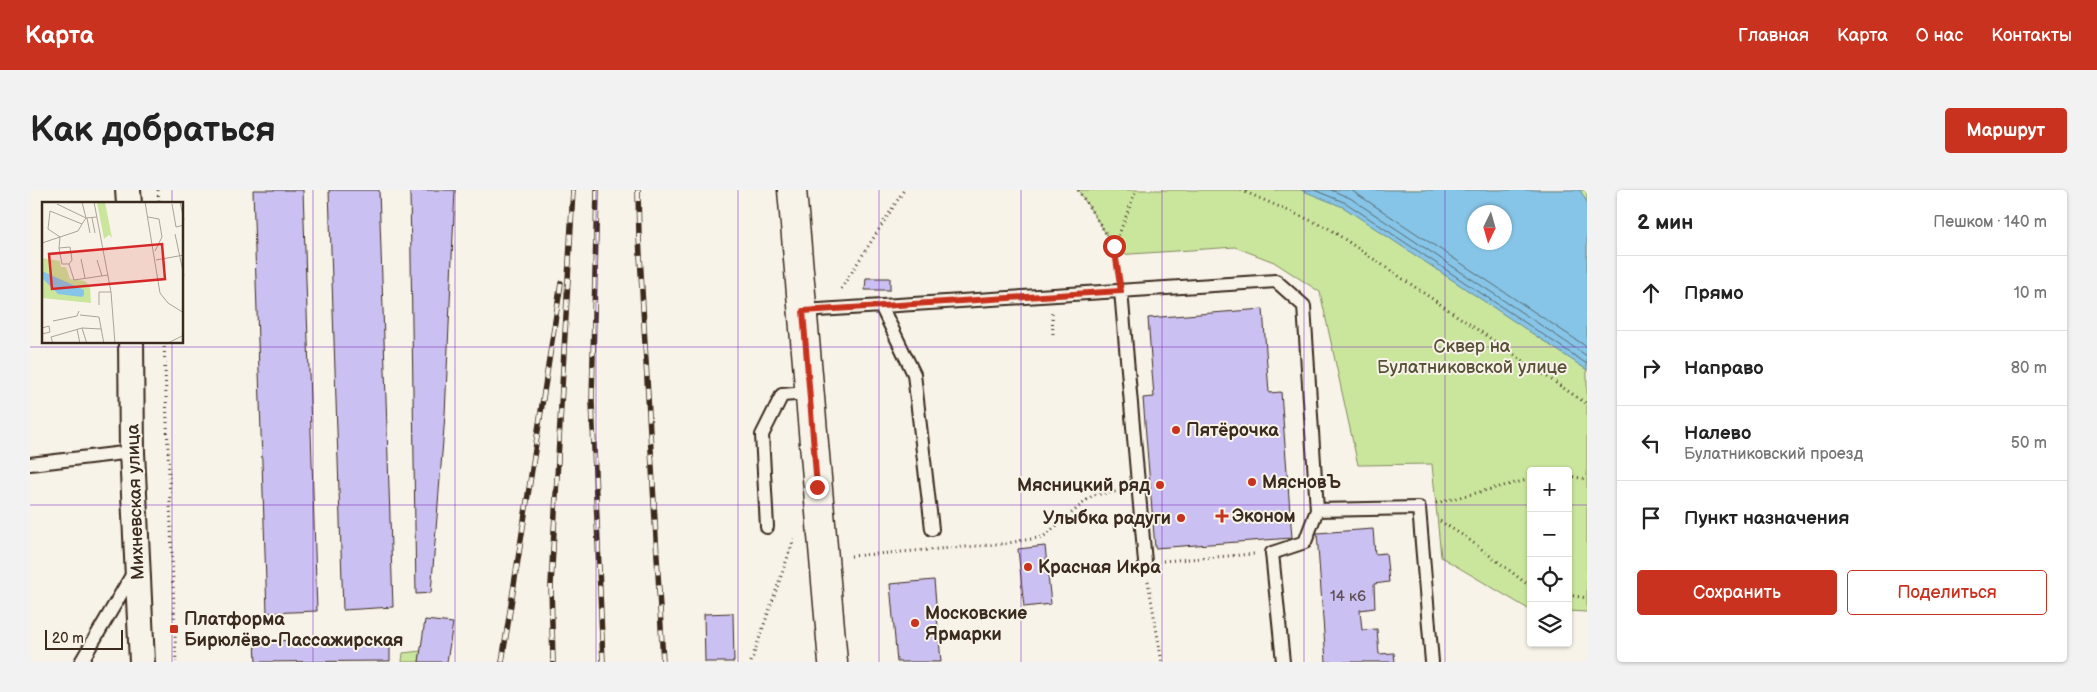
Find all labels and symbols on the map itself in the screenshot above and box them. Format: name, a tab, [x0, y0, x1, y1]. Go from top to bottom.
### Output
inset map	[42, 202, 184, 344]
north arrow	[1467, 205, 1512, 250]
route start	[1103, 235, 1126, 258]
park label: Сквер на Булатниковской улице	[1377, 336, 1567, 378]
place label: Пятёрочка	[1186, 420, 1279, 441]
street label: Михневская улица	[122, 423, 149, 580]
marker: Пятёрочка	[1170, 424, 1182, 436]
place label: МясновЪ	[1262, 472, 1341, 493]
place label: Мясницкий ряд	[1017, 475, 1150, 496]
route end	[806, 476, 829, 499]
marker: МясновЪ	[1246, 476, 1258, 488]
marker: Мясницкий ряд	[1154, 479, 1166, 491]
place label: Эконом	[1232, 506, 1296, 527]
place label: Улыбка радуги	[1043, 508, 1171, 529]
marker: Эконом	[1216, 510, 1228, 522]
marker: Улыбка радуги	[1175, 512, 1187, 524]
place label: Красная Икра	[1038, 557, 1161, 578]
marker: Красная Икра	[1022, 561, 1034, 573]
house number: 14 к6	[1330, 587, 1366, 606]
place label: Московские Ярмарки	[925, 603, 1027, 645]
place label: Платформа Бирюлёво-Пассажирская	[184, 609, 403, 651]
marker: Московские Ярмарки	[909, 617, 921, 629]
marker: Платформа Бирюлёво-Пассажирская	[168, 623, 180, 635]
scale bar	[45, 627, 122, 650]

